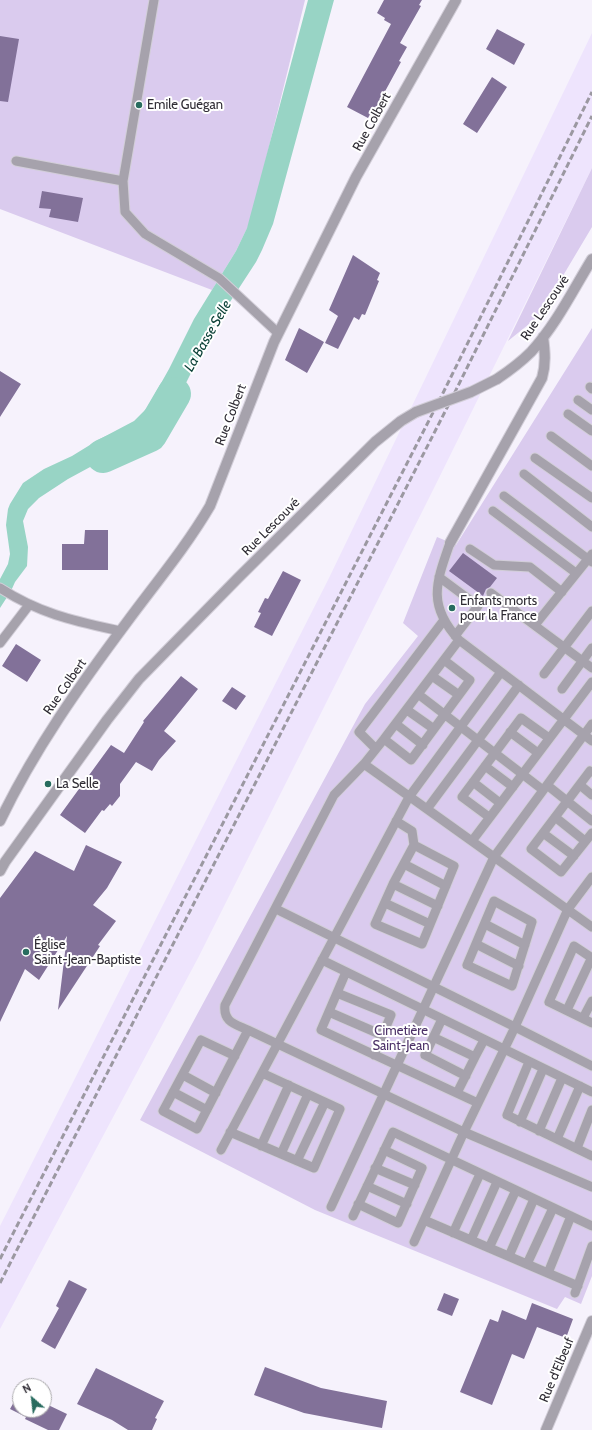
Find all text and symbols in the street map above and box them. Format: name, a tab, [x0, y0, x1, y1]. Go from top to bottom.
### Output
street label: Rue Colbert	[350, 90, 394, 154]
place label: Emile Guégan	[147, 97, 223, 113]
marker: Emile Guégan	[134, 100, 144, 110]
street label: Rue Lescouvé	[518, 272, 572, 344]
water label: La Basse Selle	[181, 297, 235, 375]
street label: Rue Colbert	[212, 382, 250, 448]
street label: Rue Lescouvé	[239, 495, 303, 559]
place label: Enfants morts pour la France	[460, 593, 537, 624]
marker: Enfants morts pour la France	[447, 603, 457, 613]
street label: Rue Colbert	[40, 656, 90, 718]
place label: La Selle	[56, 776, 99, 792]
marker: La Selle	[43, 779, 53, 789]
place label: Église Saint-Jean-Baptiste	[34, 937, 141, 968]
marker: Église Saint-Jean-Baptiste	[21, 947, 31, 957]
park label: Cimetière Saint-Jean	[373, 1023, 429, 1054]
street label: Rue d'Elbeuf	[536, 1335, 578, 1405]
north arrow	[12, 1378, 52, 1418]
text: N	[20, 1380, 34, 1396]

